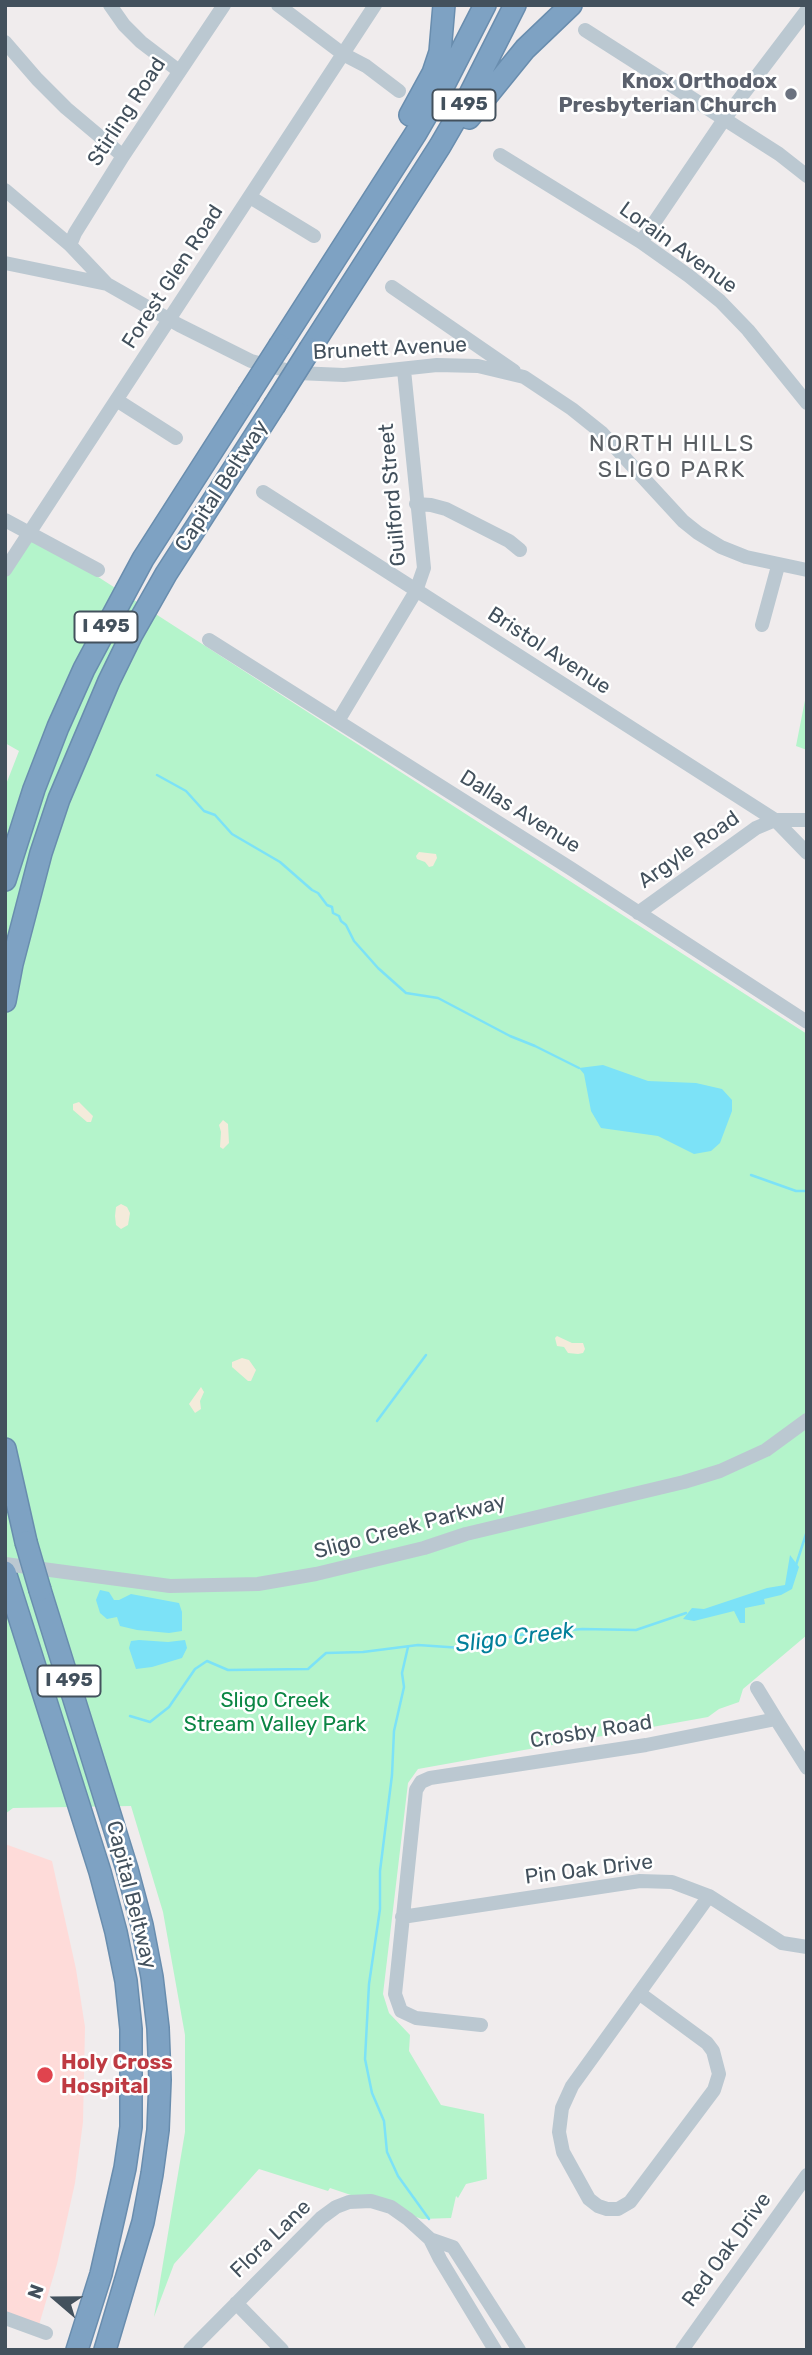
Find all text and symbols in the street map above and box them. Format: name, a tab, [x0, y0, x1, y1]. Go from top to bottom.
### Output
street label: Stirling Road	[82, 53, 172, 171]
place label: Knox Orthodox Presbyterian Church	[558, 69, 777, 119]
marker: Knox Orthodox Presbyterian Church	[783, 86, 799, 102]
road number: I 495	[433, 90, 496, 120]
street label: Lorain Avenue	[614, 197, 742, 299]
street label: Forest Glen Road	[117, 200, 229, 354]
street label: Brunett Avenue	[312, 332, 468, 366]
street label: Capital Beltway	[170, 415, 274, 557]
street label: Guilford Street	[374, 423, 412, 567]
district label: NORTH HILLS SLIGO PARK	[590, 430, 754, 484]
street label: Bristol Avenue	[483, 602, 615, 700]
road number: I 495	[74, 612, 138, 642]
street label: Dallas Avenue	[455, 765, 585, 859]
street label: Argyle Road	[634, 806, 744, 894]
street label: Sligo Creek Parkway	[311, 1489, 509, 1565]
water label: Sligo Creek	[454, 1617, 576, 1659]
road number: I 495	[38, 1666, 100, 1696]
park label: Sligo Creek Stream Valley Park	[184, 1688, 366, 1738]
street label: Crosby Road	[528, 1710, 654, 1754]
street label: Capital Beltway	[100, 1818, 162, 1972]
street label: Pin Oak Drive	[524, 1850, 654, 1890]
place label: Holy Cross Hospital	[61, 2050, 173, 2100]
marker: Holy Cross Hospital	[35, 2065, 55, 2085]
street label: Red Oak Drive	[677, 2188, 777, 2312]
street label: Flora Lane	[226, 2195, 316, 2283]
north arrow	[21, 2264, 91, 2334]
text: N	[23, 2281, 49, 2302]

